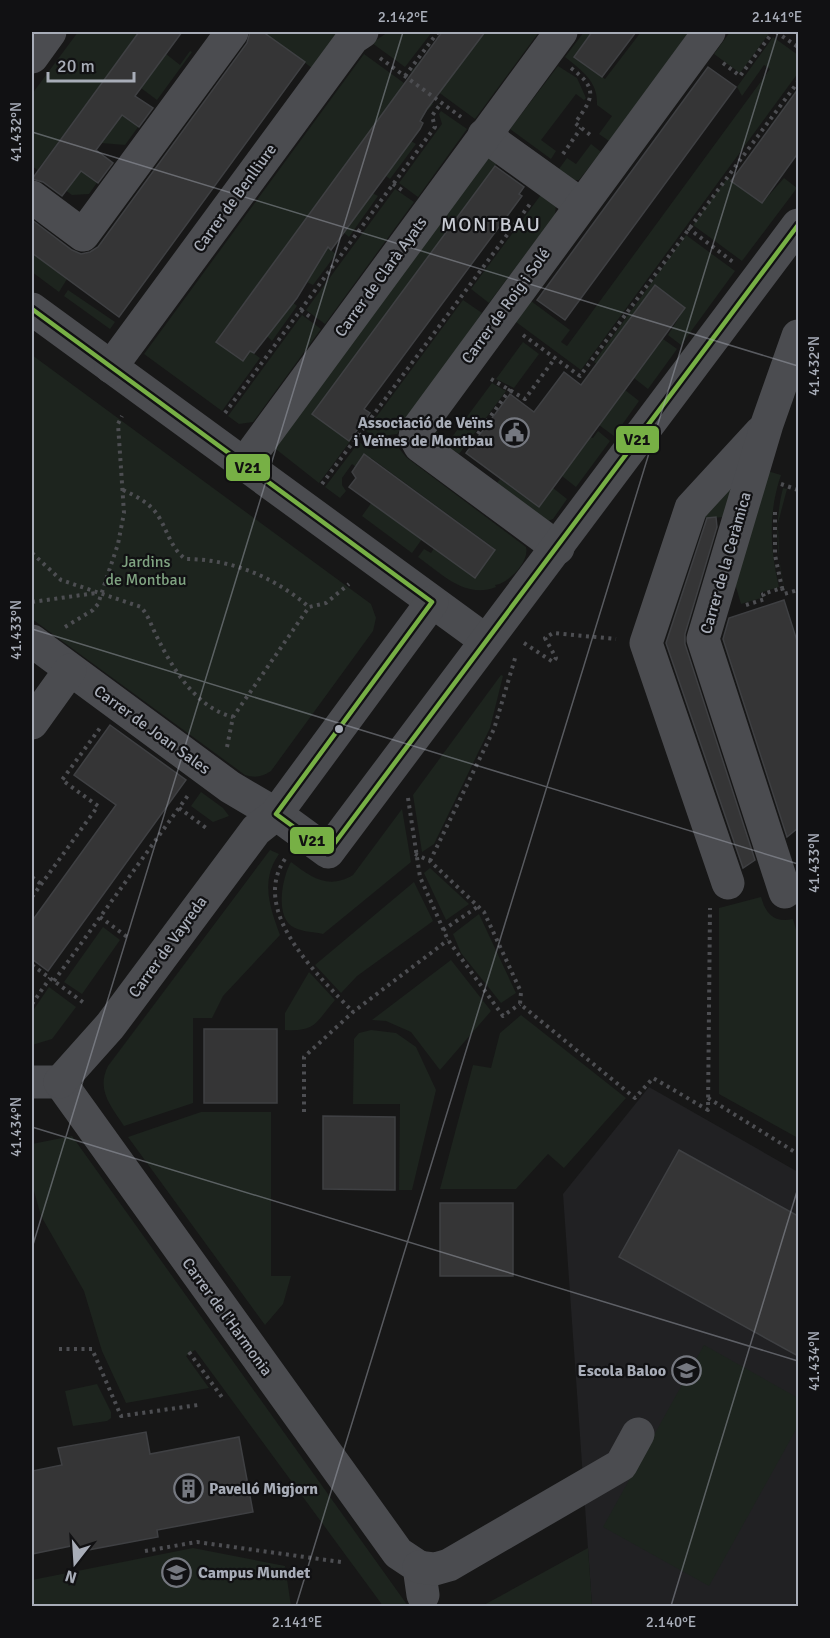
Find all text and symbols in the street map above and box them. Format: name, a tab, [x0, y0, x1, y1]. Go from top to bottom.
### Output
text: 2.142°E	[378, 8, 428, 26]
text: 2.141°E	[752, 8, 802, 26]
scale bar	[48, 45, 134, 83]
text: 20 m	[57, 55, 95, 77]
text: 41.432°N	[7, 102, 25, 162]
street label: Carrer de Benlliure	[189, 140, 281, 256]
district label: MONTBAU	[441, 212, 541, 237]
street label: Carrer de Clarà Ayats	[331, 213, 431, 341]
street label: Carrer de Roig i Solé	[457, 244, 555, 368]
text: 41.432°N	[805, 336, 823, 396]
place label: Associació de Veïns i Veïnes de Montbau	[354, 413, 493, 451]
public building icon: Associació de Veïns i Veïnes de Montbau	[498, 416, 530, 448]
line badge: V21	[615, 425, 660, 454]
text: V21	[624, 430, 651, 450]
line badge: V21	[225, 453, 271, 482]
text: V21	[235, 458, 262, 478]
street label: Carrer de la Ceràmica	[696, 490, 756, 636]
park label: Jardins de Montbau	[106, 552, 186, 590]
text: 41.433°N	[7, 600, 25, 660]
street label: Carrer de Joan Sales	[90, 681, 214, 779]
unlabelled marker	[333, 723, 345, 735]
line badge: V21	[289, 826, 335, 855]
text: V21	[299, 831, 326, 851]
text: 41.433°N	[805, 833, 823, 893]
street label: Carrer de Vayreda	[124, 892, 212, 1002]
text: 41.434°N	[7, 1097, 25, 1157]
street label: Carrer de l'Harmonia	[177, 1254, 277, 1380]
text: 41.434°N	[805, 1331, 823, 1391]
school or university icon: Escola Baloo	[671, 1355, 703, 1387]
place label: Escola Baloo	[578, 1361, 666, 1381]
building icon: Pavelló Migjorn	[172, 1473, 204, 1505]
place label: Pavelló Migjorn	[209, 1479, 318, 1499]
north arrow	[45, 1533, 105, 1593]
school or university icon: Campus Mundet	[161, 1557, 193, 1589]
place label: Campus Mundet	[198, 1563, 310, 1583]
text: N	[63, 1565, 79, 1588]
text: 2.141°E	[272, 1613, 322, 1631]
text: 2.140°E	[646, 1613, 696, 1631]

